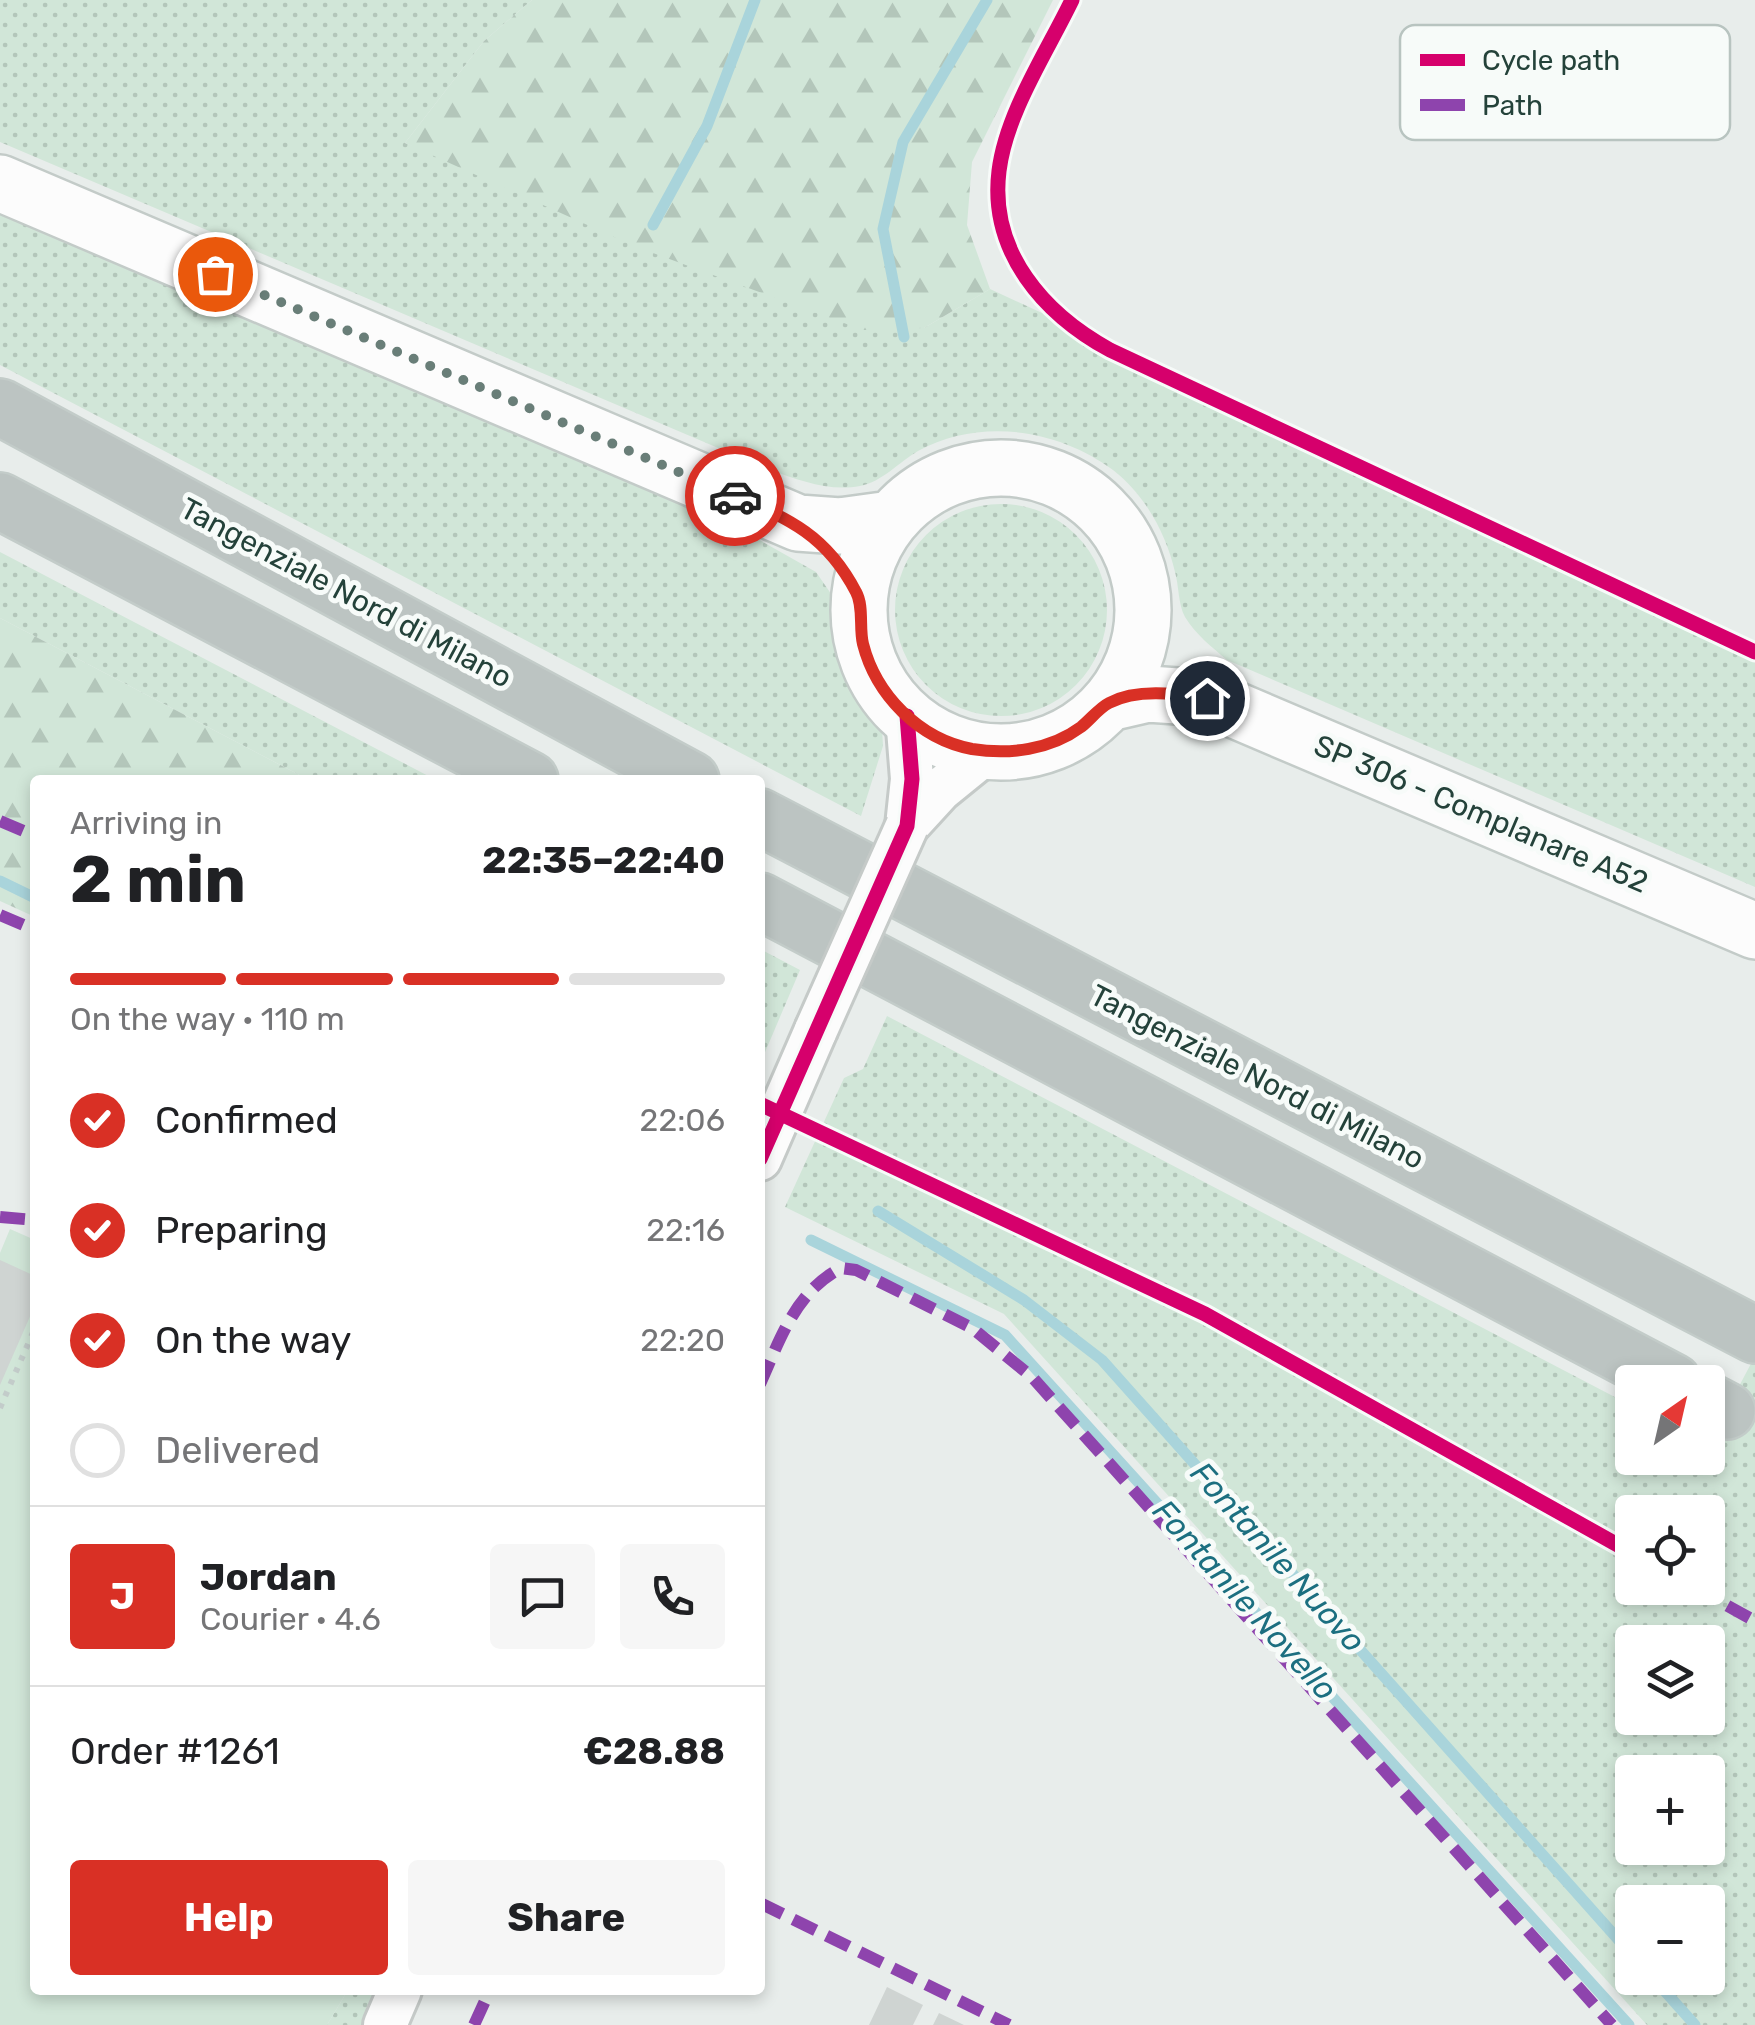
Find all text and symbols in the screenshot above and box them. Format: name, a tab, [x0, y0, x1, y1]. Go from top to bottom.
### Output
legend	[1400, 25, 1730, 140]
text: Cycle path	[1482, 44, 1620, 77]
text: Path	[1482, 89, 1543, 122]
pin	[173, 232, 258, 317]
icon: bag	[188, 247, 243, 302]
courier	[685, 446, 785, 546]
icon: car	[708, 469, 763, 524]
street label: Tangenziale Nord di Milano	[174, 490, 518, 696]
pin	[1165, 656, 1250, 741]
icon: home	[1180, 671, 1235, 726]
street label: SP 306 - Complanare A52	[1309, 727, 1653, 901]
text: Arriving in	[70, 804, 222, 842]
text: 22:35–22:40	[482, 837, 725, 883]
text: 2 min	[70, 841, 246, 918]
street label: Tangenziale Nord di Milano	[1084, 977, 1430, 1177]
text: On the way · 110 m	[70, 1000, 345, 1038]
icon: check	[70, 1093, 125, 1148]
text: Confirmed	[155, 1097, 338, 1143]
text: 22:06	[640, 1101, 725, 1139]
icon: check	[70, 1203, 125, 1258]
text: Preparing	[155, 1207, 328, 1253]
text: 22:16	[646, 1211, 725, 1249]
icon: check	[70, 1313, 125, 1368]
text: On the way	[155, 1317, 351, 1363]
text: 22:20	[640, 1321, 725, 1359]
north arrow	[1615, 1365, 1725, 1475]
map controls	[1615, 1365, 1725, 1995]
text: Delivered	[155, 1427, 320, 1473]
water label: Fontanile Nuovo	[1183, 1454, 1373, 1660]
water label: Fontanile Novello	[1145, 1492, 1345, 1708]
button: locate	[1615, 1495, 1725, 1605]
button: chat	[490, 1544, 595, 1649]
button: phone	[620, 1544, 725, 1649]
text: Jordan	[200, 1554, 337, 1600]
text: J	[110, 1573, 135, 1619]
text: Courier · 4.6	[200, 1600, 381, 1638]
button: layers	[1615, 1625, 1725, 1735]
text: Order #1261	[70, 1728, 280, 1774]
text: €28.88	[583, 1728, 725, 1774]
button: +	[1615, 1755, 1725, 1865]
button: Help	[70, 1860, 388, 1975]
button: Share	[408, 1860, 725, 1975]
button: −	[1615, 1885, 1725, 1995]

